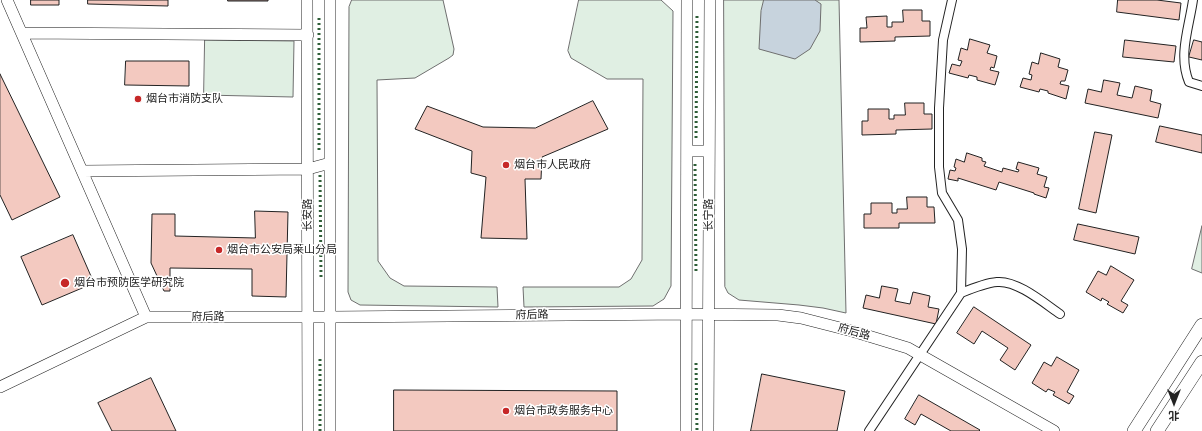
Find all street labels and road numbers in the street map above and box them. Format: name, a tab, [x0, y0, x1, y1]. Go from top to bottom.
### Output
street label: 长安路	[301, 199, 315, 231]
street label: 长宁路	[702, 199, 716, 231]
street label: 府后路	[515, 308, 549, 322]
street label: 府后路	[192, 310, 224, 324]
street label: 府后路	[836, 321, 872, 343]

